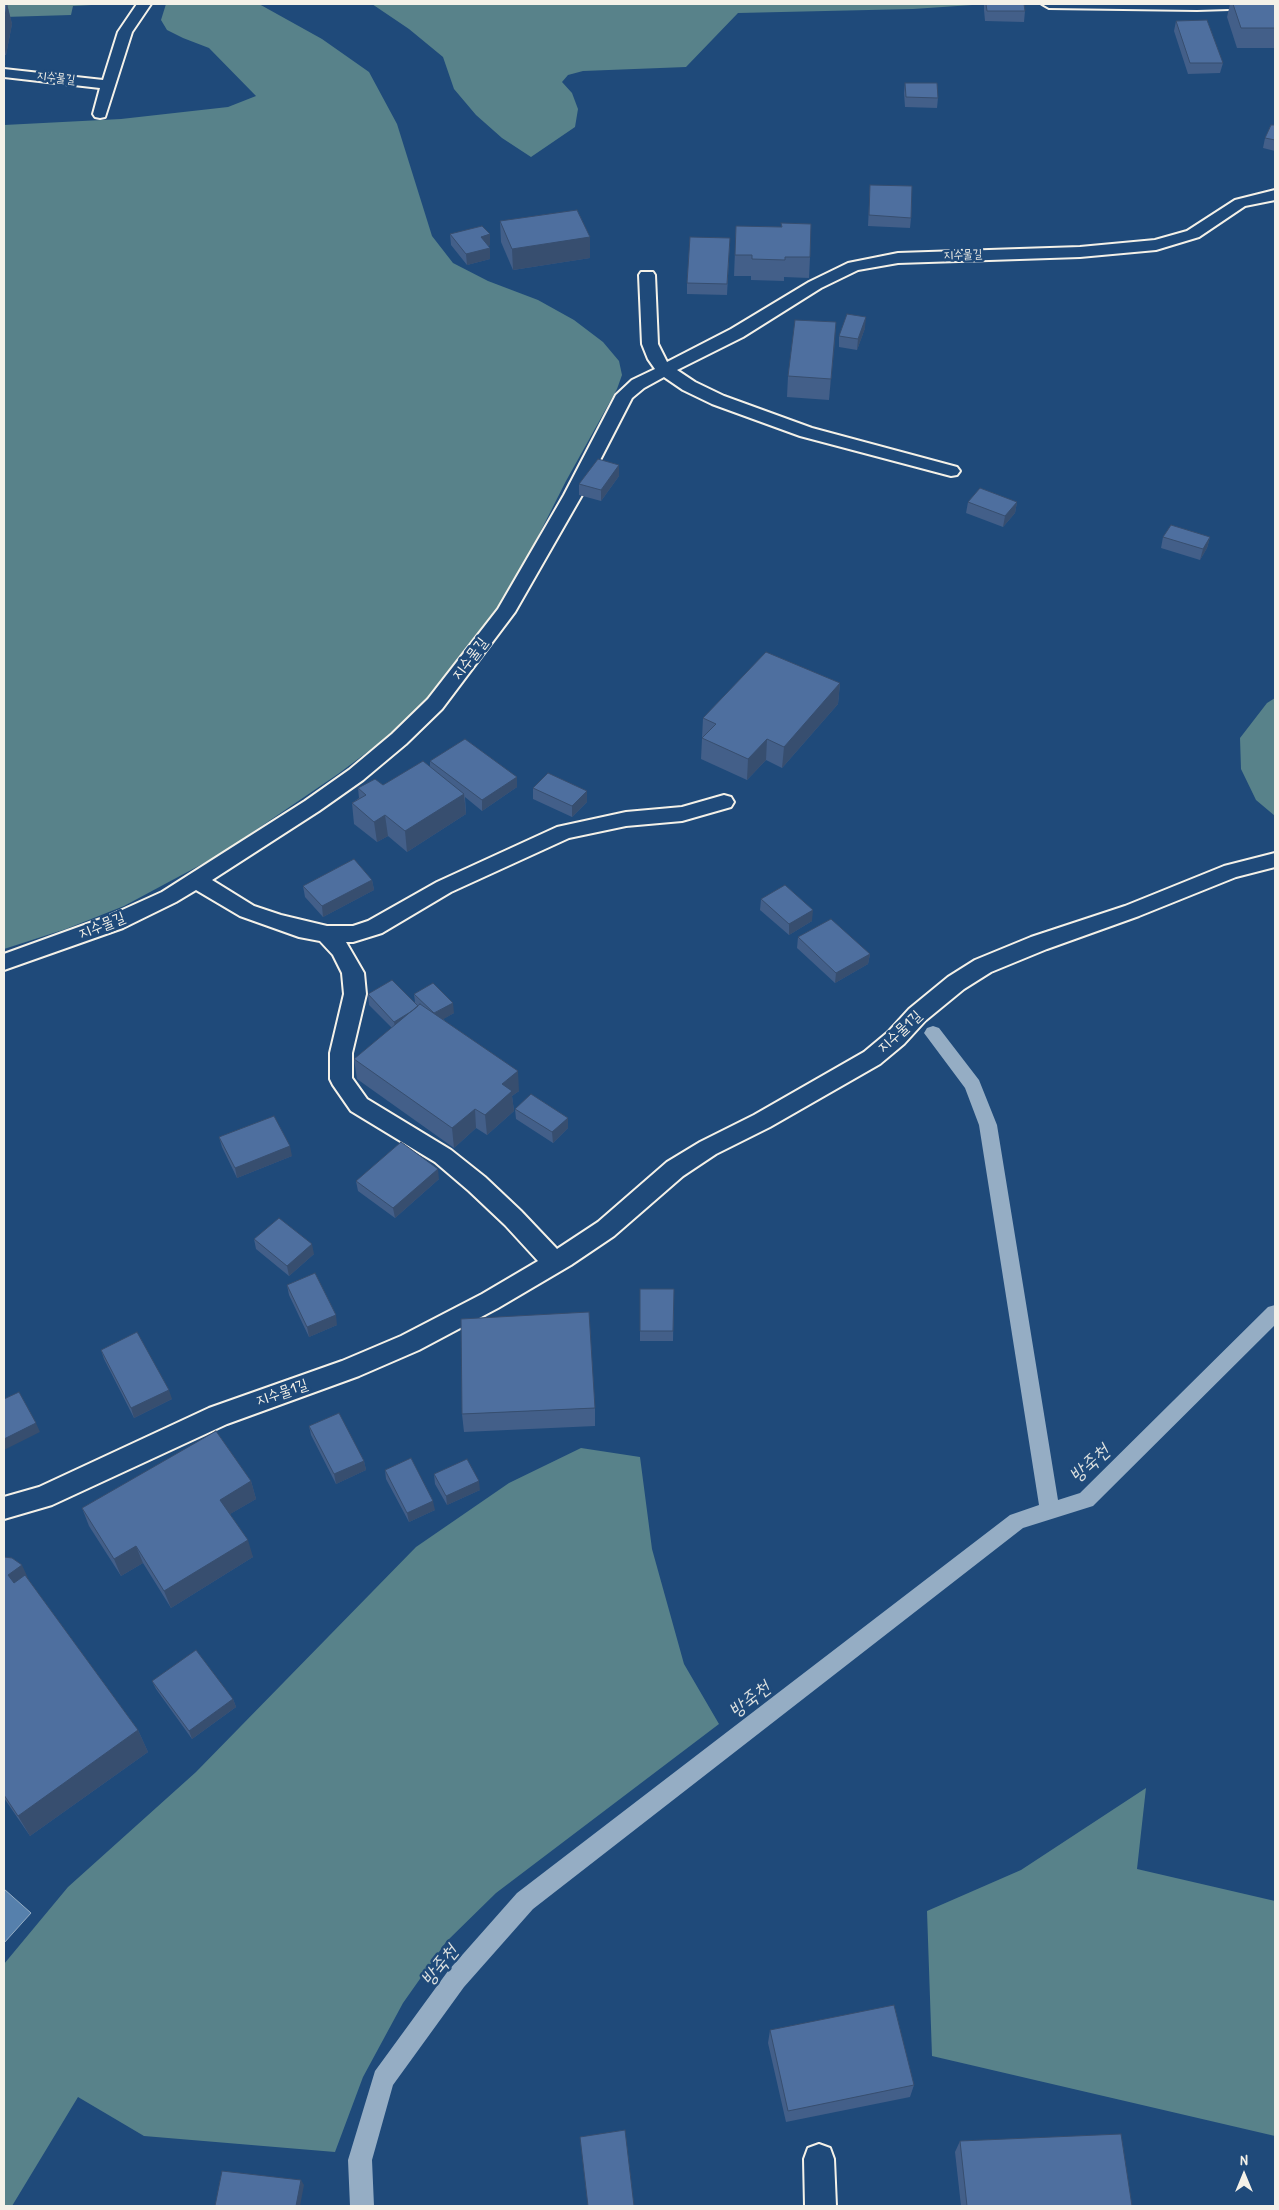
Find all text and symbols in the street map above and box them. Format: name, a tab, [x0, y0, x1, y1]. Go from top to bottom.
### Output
street label: 지수물길	[36, 69, 76, 87]
street label: 지수물길	[943, 247, 983, 263]
street label: 지수물길	[448, 634, 492, 684]
street label: 지수물길	[76, 909, 128, 943]
street label: 지수물1길	[874, 1007, 926, 1057]
street label: 지수물1길	[254, 1376, 310, 1410]
water label: 방죽천	[1065, 1440, 1115, 1488]
water label: 방죽천	[725, 1677, 775, 1723]
water label: 방죽천	[417, 1941, 463, 1991]
north arrow	[1219, 2150, 1269, 2200]
text: N	[1240, 2150, 1248, 2169]

